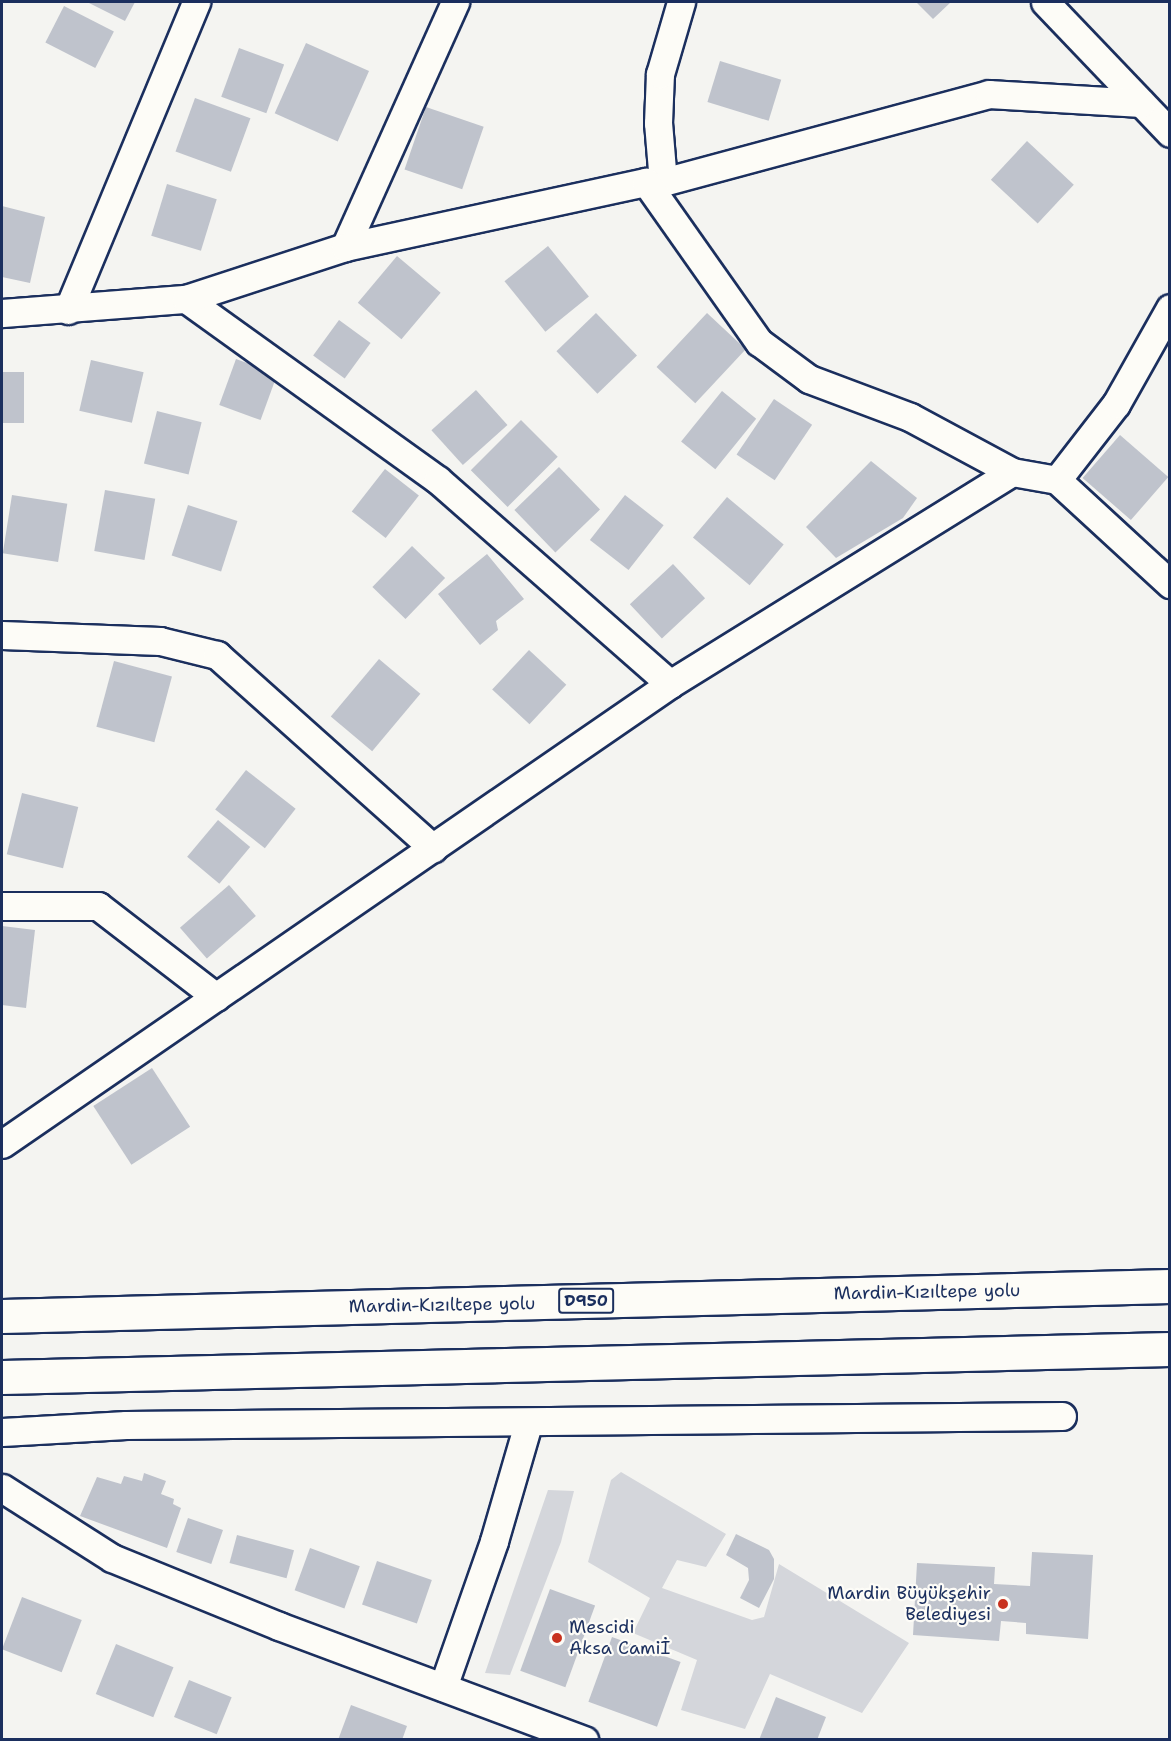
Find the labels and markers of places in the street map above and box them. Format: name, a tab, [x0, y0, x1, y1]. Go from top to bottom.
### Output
place label: Mardin Büyükşehir Belediyesi	[827, 1583, 991, 1626]
marker: Mardin Büyükşehir Belediyesi	[996, 1597, 1010, 1611]
place label: Mescidi Aksa Camiİ	[569, 1617, 671, 1660]
marker: Mescidi Aksa Camiİ	[550, 1631, 564, 1645]

